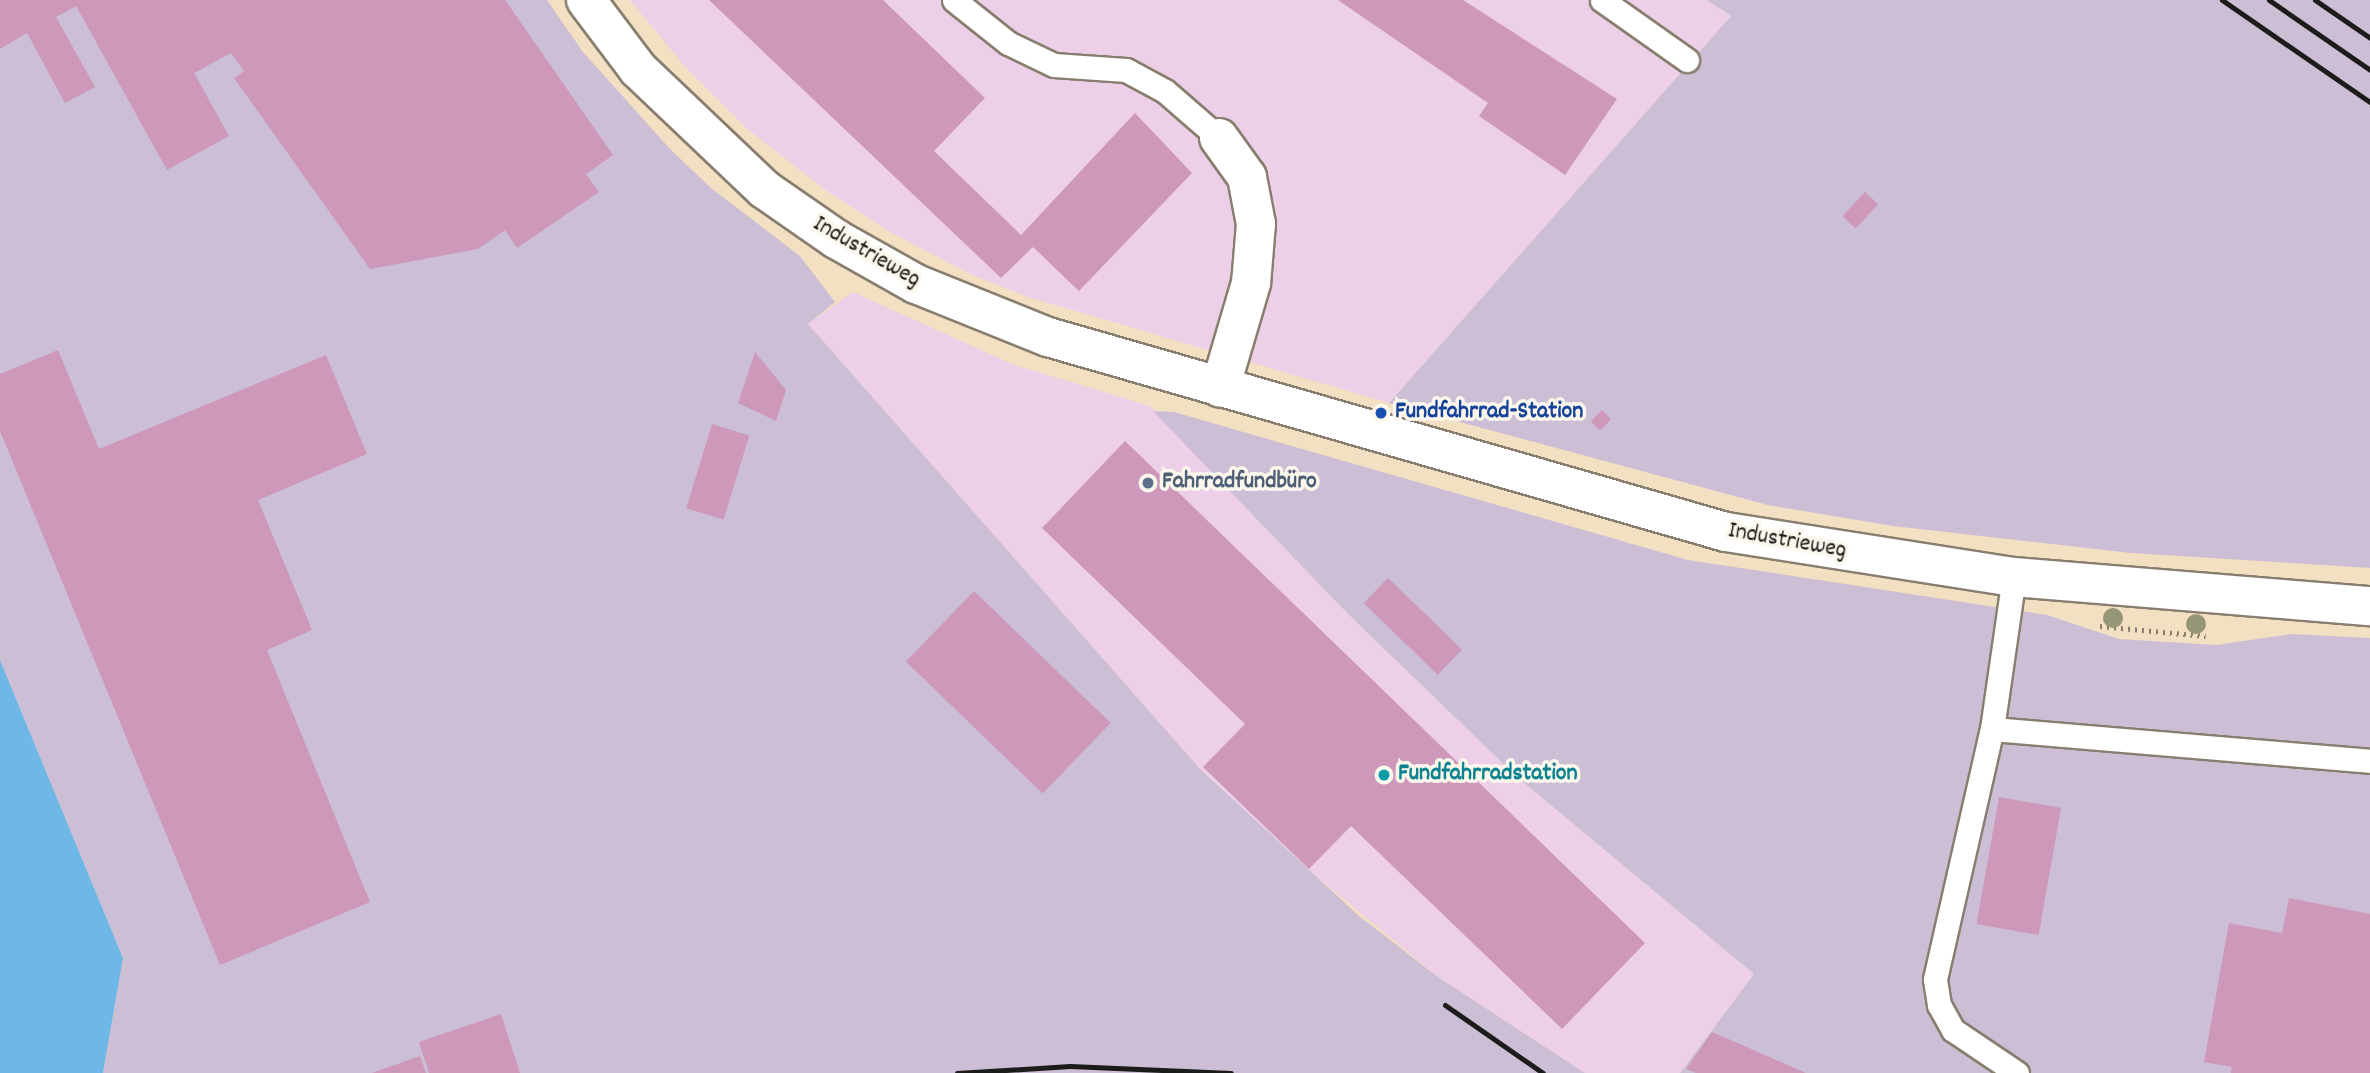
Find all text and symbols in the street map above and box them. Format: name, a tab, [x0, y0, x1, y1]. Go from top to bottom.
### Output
street label: Industrieweg	[807, 211, 925, 295]
place label: Fundfahrrad-Station	[1395, 399, 1583, 427]
marker: Fundfahrrad-Station	[1373, 405, 1389, 421]
place label: Fahrradfundbüro	[1162, 469, 1317, 497]
marker: Fahrradfundbüro	[1140, 475, 1156, 491]
street label: Industrieweg	[1726, 517, 1848, 567]
place label: Fundfahrradstation	[1398, 761, 1578, 789]
marker: Fundfahrradstation	[1376, 767, 1392, 783]

